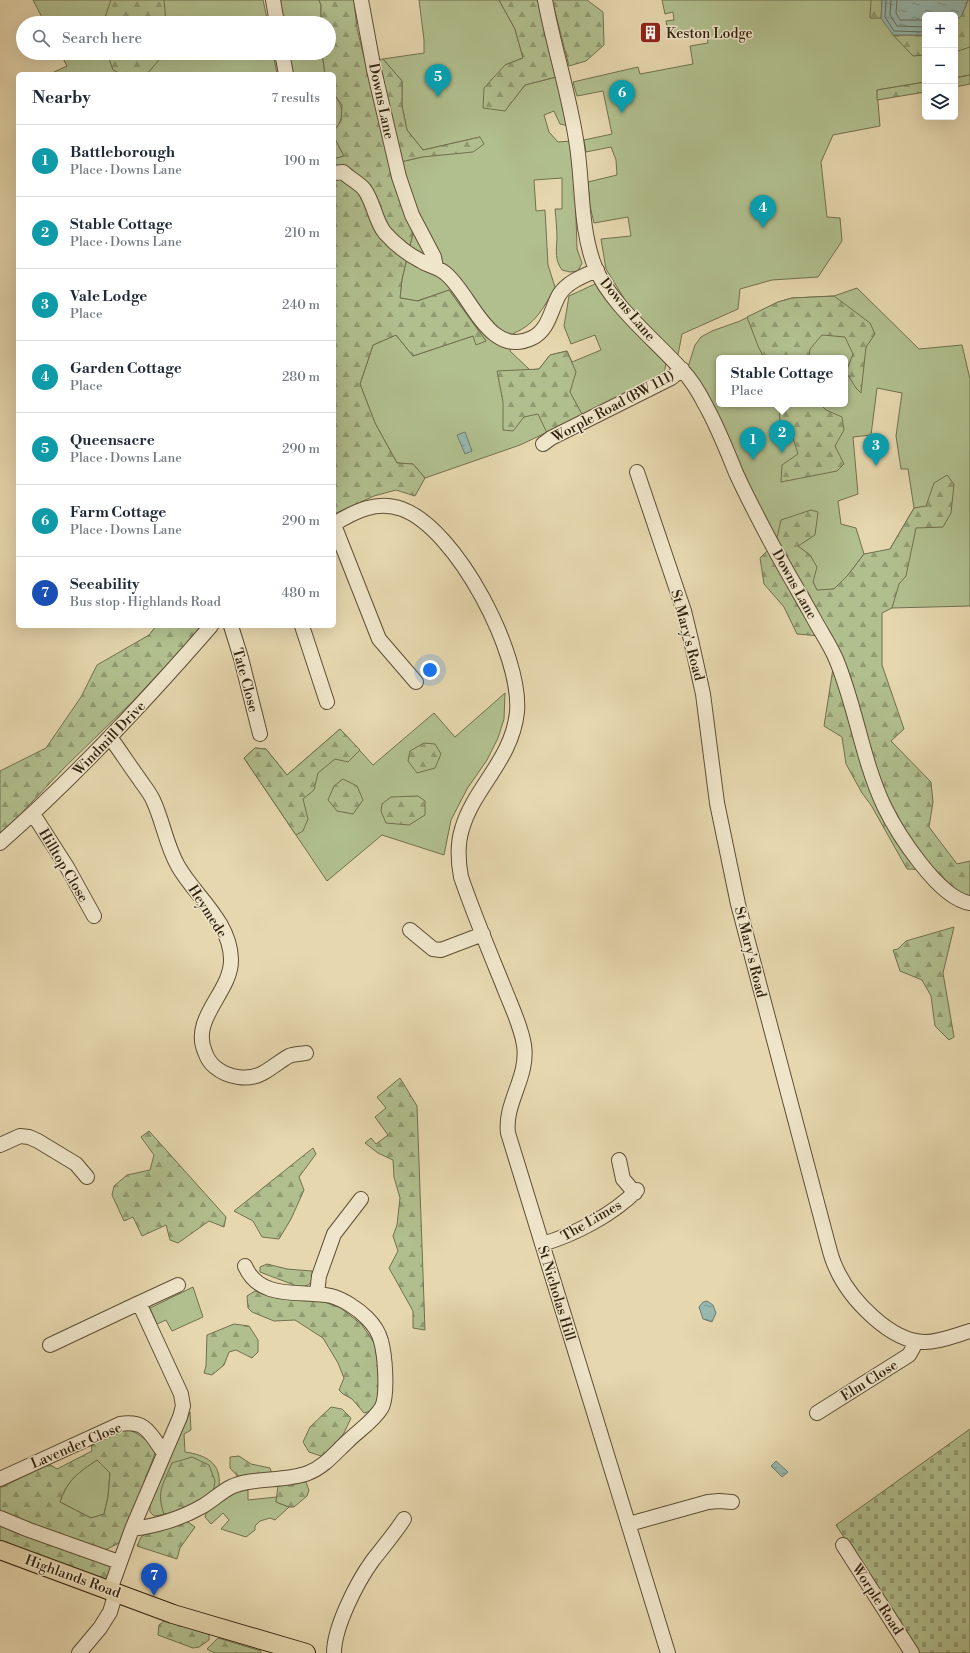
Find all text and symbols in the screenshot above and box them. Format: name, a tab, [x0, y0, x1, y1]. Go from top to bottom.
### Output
map controls	[922, 12, 958, 120]
button: +	[922, 12, 958, 48]
search box	[16, 16, 336, 60]
building icon: Keston Lodge	[637, 20, 663, 46]
place label: Keston Lodge	[666, 25, 753, 43]
icon: search	[30, 27, 52, 49]
text: Search here	[62, 29, 142, 48]
button: −	[922, 48, 958, 84]
street label: Downs Lane	[364, 62, 398, 141]
pin: 5	[425, 64, 451, 97]
pin: 6	[609, 80, 635, 113]
button: layers	[922, 84, 958, 120]
text: Nearby	[32, 87, 91, 109]
text: 7 results	[271, 90, 320, 106]
text: Battleborough	[70, 143, 175, 162]
text: 1	[42, 153, 48, 169]
text: 190 m	[284, 153, 320, 169]
text: Place · Downs Lane	[70, 162, 182, 178]
pin: 4	[750, 195, 776, 228]
text: Stable Cottage	[70, 215, 172, 234]
text: 2	[41, 225, 49, 241]
text: 210 m	[285, 225, 320, 241]
text: Place · Downs Lane	[70, 234, 182, 250]
street label: Downs Lane	[596, 274, 659, 345]
text: Vale Lodge	[70, 287, 147, 306]
text: 3	[41, 297, 49, 313]
text: 240 m	[282, 297, 320, 313]
text: Place	[70, 306, 102, 322]
popup	[716, 355, 848, 407]
text: Garden Cottage	[70, 359, 182, 378]
text: Stable Cottage	[731, 364, 833, 383]
street label: Worple Road (BW 111)	[548, 367, 678, 447]
text: 4	[41, 369, 49, 385]
text: 280 m	[282, 369, 320, 385]
text: Place	[70, 378, 102, 394]
text: Place	[731, 383, 763, 399]
pin: 2	[769, 420, 795, 453]
pin: 1	[740, 427, 766, 460]
text: Queensacre	[70, 431, 155, 450]
pin: 3	[863, 433, 889, 466]
text: 5	[41, 441, 49, 457]
text: 290 m	[282, 441, 320, 457]
text: Place · Downs Lane	[70, 450, 182, 466]
text: Farm Cottage	[70, 503, 166, 522]
text: 6	[41, 513, 49, 529]
text: 290 m	[282, 513, 320, 529]
text: Place · Downs Lane	[70, 522, 182, 538]
street label: Downs Lane	[768, 546, 821, 623]
text: Seeability	[70, 575, 140, 594]
text: 7	[41, 585, 49, 601]
text: 480 m	[282, 585, 320, 601]
street label: St Mary's Road	[666, 588, 708, 683]
text: Bus stop · Highlands Road	[70, 594, 221, 610]
street label: Tate Close	[228, 646, 262, 714]
your location	[420, 660, 440, 680]
street label: Windmill Drive	[69, 698, 150, 780]
street label: Hilltop Close	[34, 825, 92, 906]
street label: Heymede	[183, 882, 231, 941]
street label: St Mary's Road	[730, 905, 770, 1000]
street label: The Limes	[558, 1196, 625, 1245]
street label: St Nicholas Hill	[533, 1244, 579, 1343]
street label: Elm Close	[838, 1356, 901, 1405]
street label: Lavender Close	[28, 1419, 125, 1473]
street label: Highlands Road	[22, 1551, 123, 1603]
street label: Worple Road	[847, 1560, 907, 1638]
pin: 7	[141, 1563, 167, 1596]

